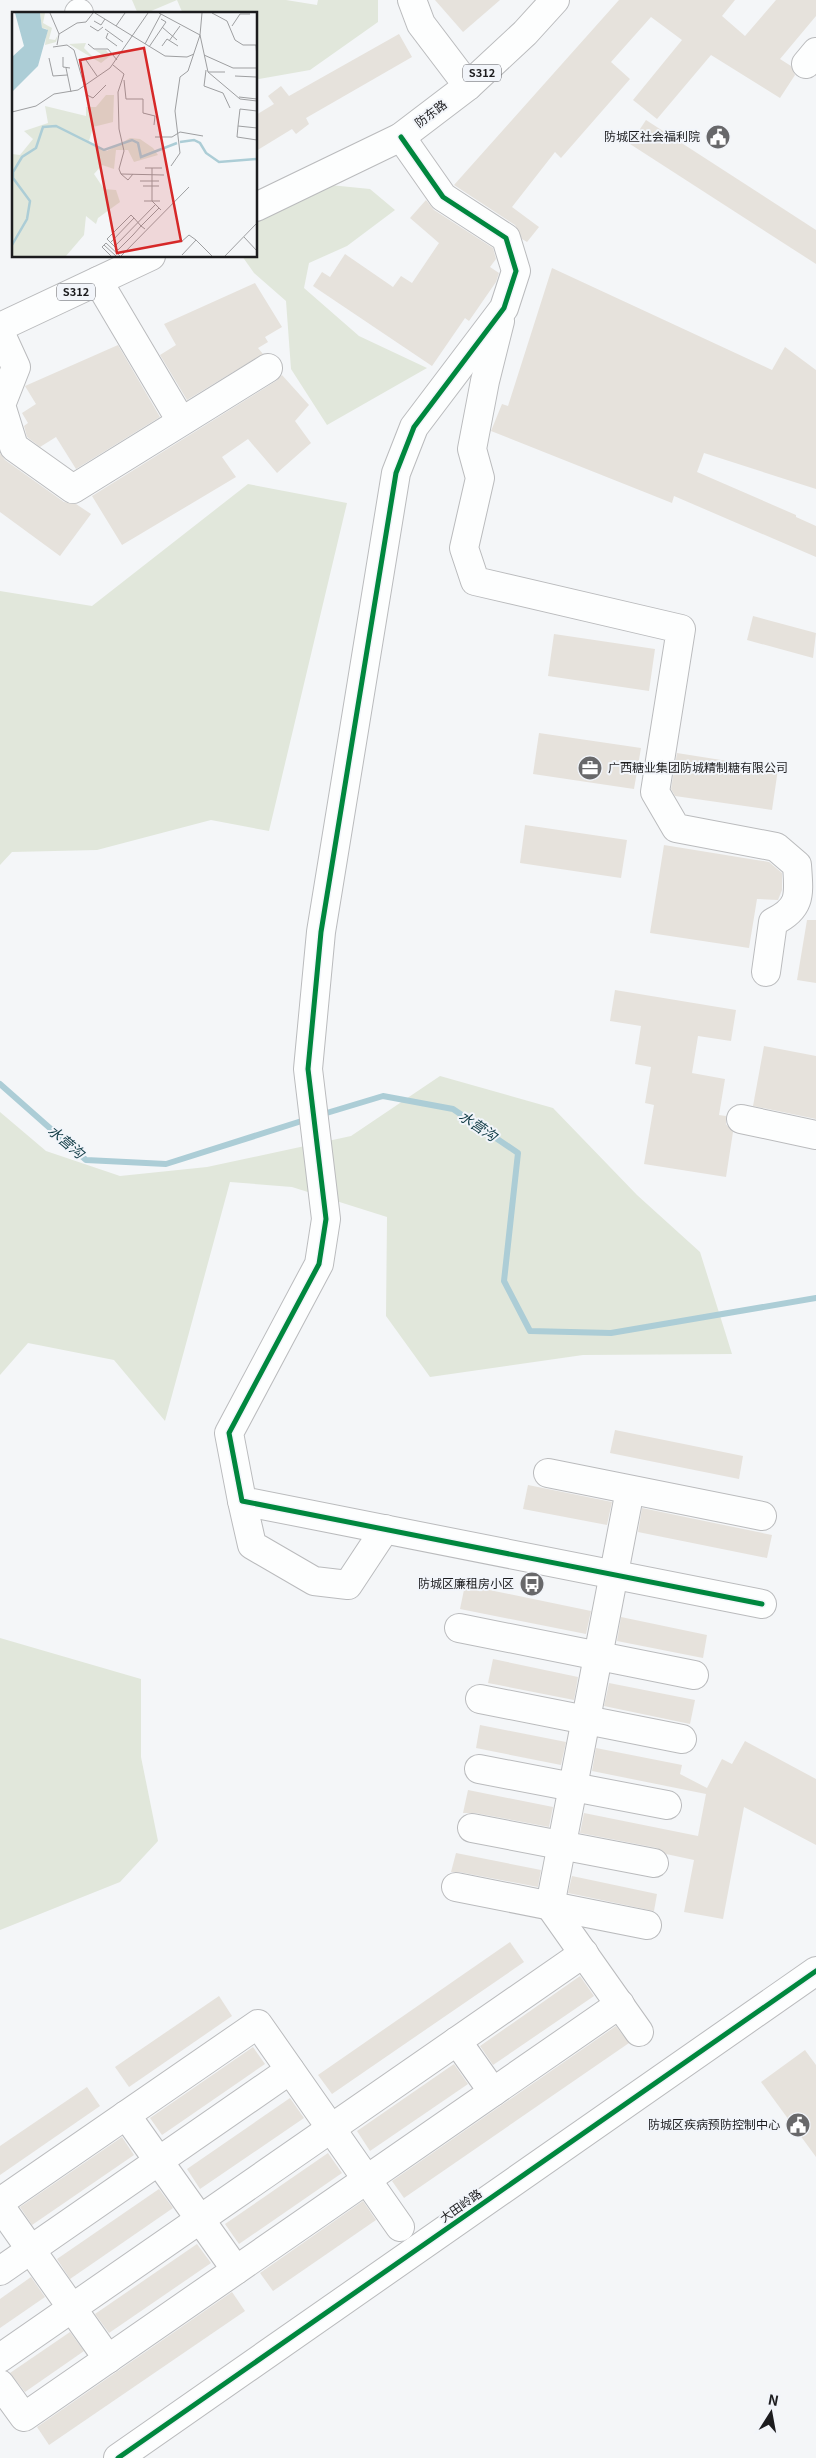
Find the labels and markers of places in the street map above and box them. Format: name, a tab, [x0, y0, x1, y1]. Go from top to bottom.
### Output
public building icon: 防城区社会福利院	[705, 124, 731, 150]
place label: 防城区社会福利院	[604, 127, 700, 144]
office icon: 广西糖业集团防城精制糖有限公司	[577, 755, 603, 781]
place label: 广西糖业集团防城精制糖有限公司	[608, 758, 788, 775]
bus stop icon: 防城区廉租房小区	[519, 1571, 545, 1597]
place label: 防城区廉租房小区	[418, 1574, 514, 1591]
public building icon: 防城区疾病预防控制中心	[785, 2112, 811, 2138]
place label: 防城区疾病预防控制中心	[648, 2115, 780, 2132]

